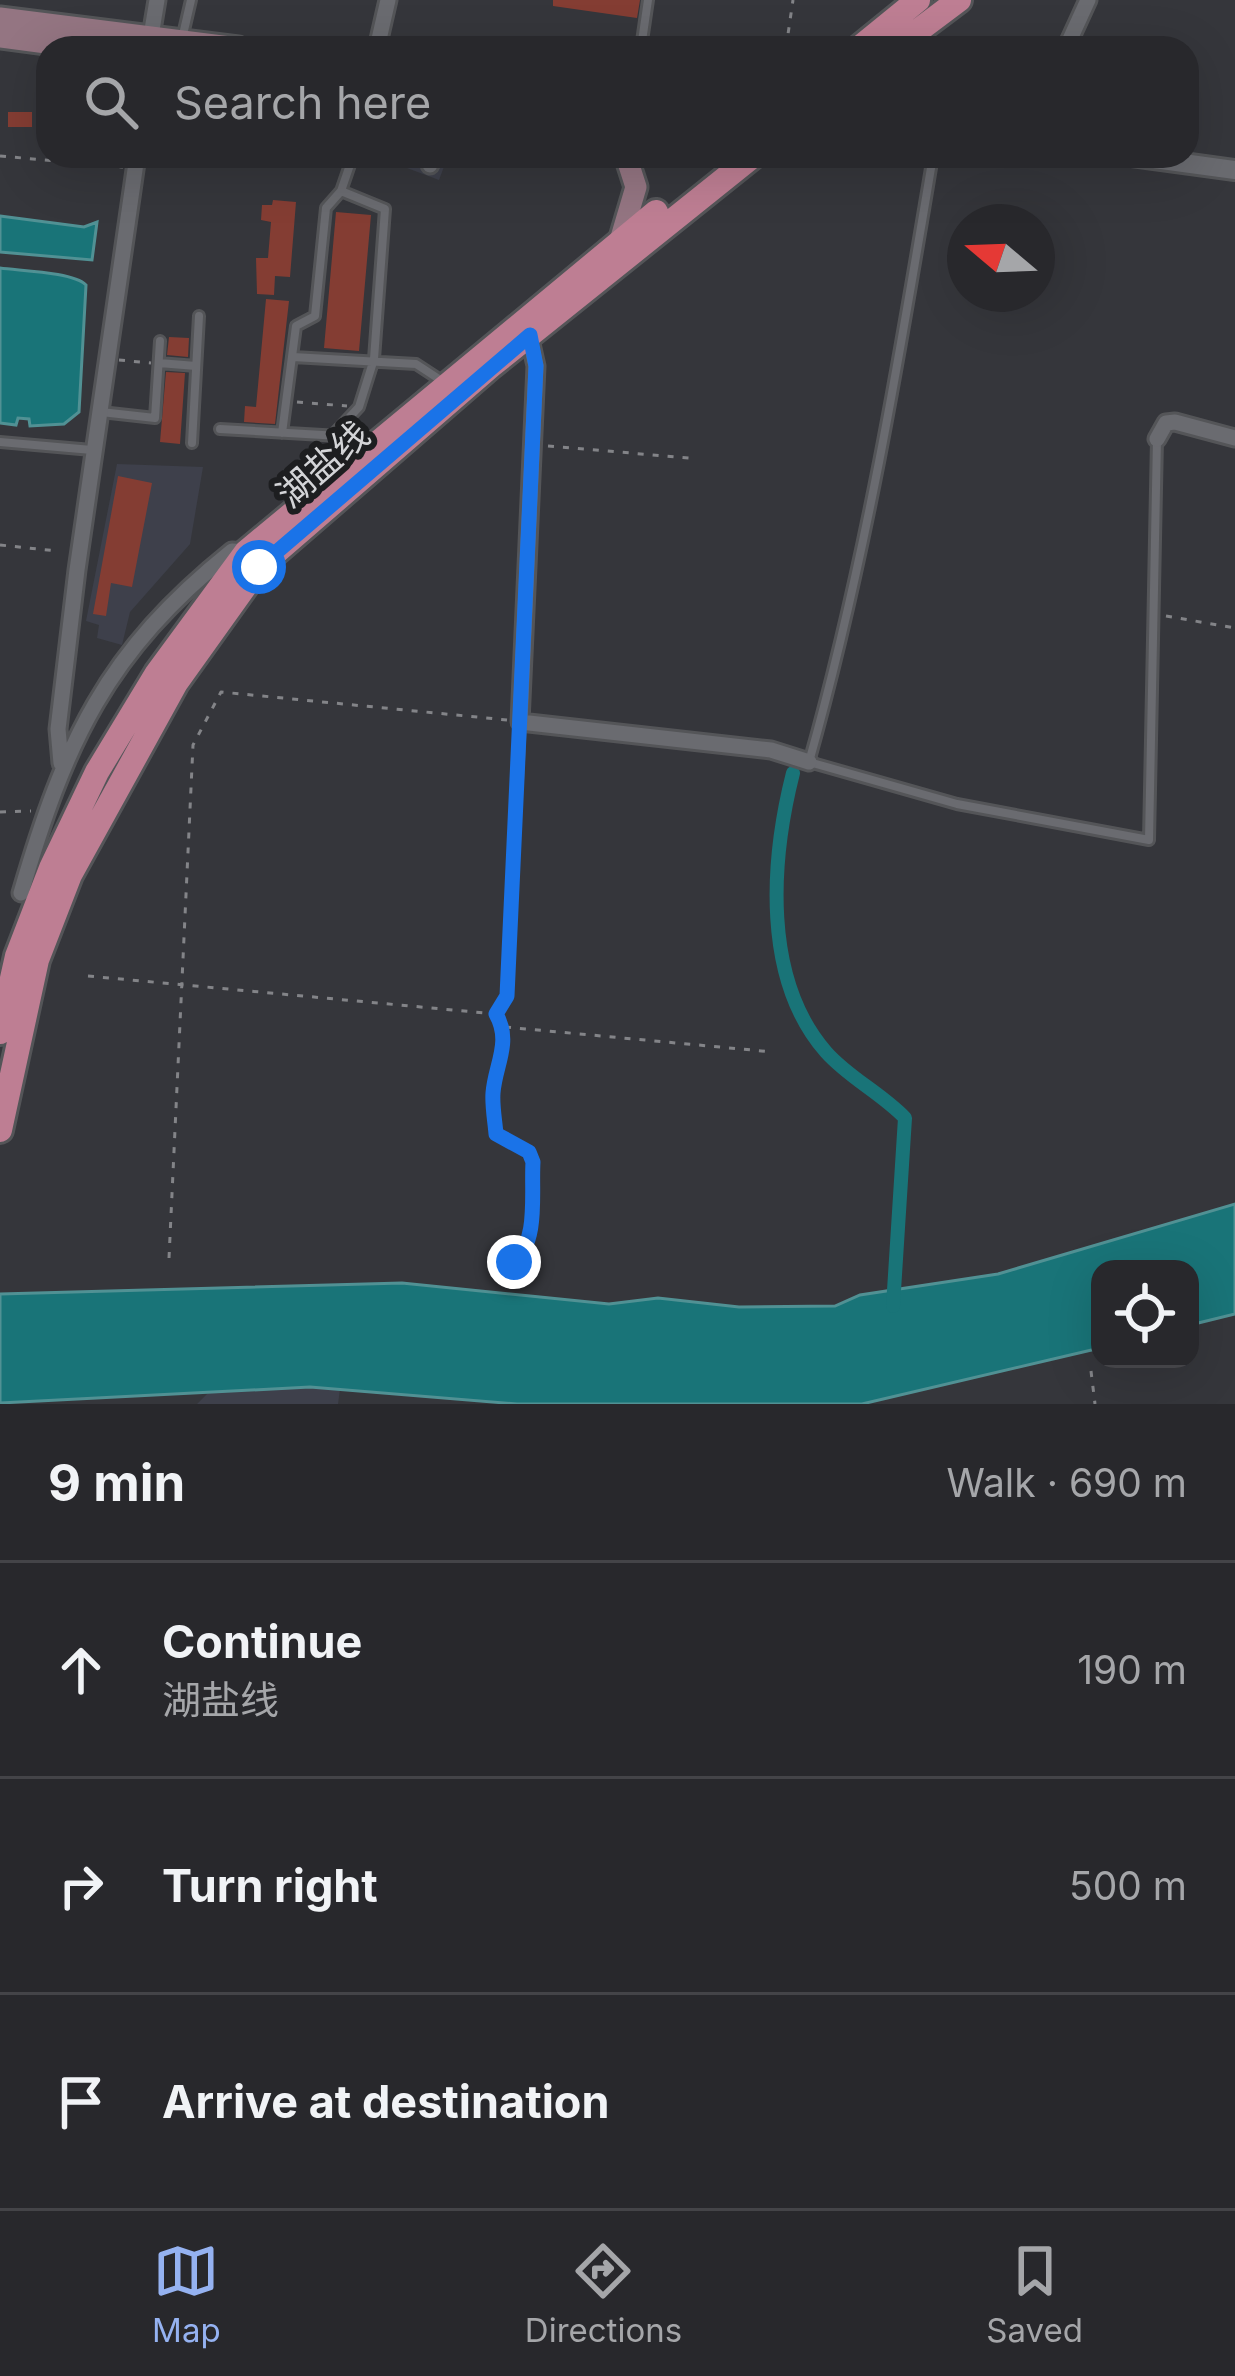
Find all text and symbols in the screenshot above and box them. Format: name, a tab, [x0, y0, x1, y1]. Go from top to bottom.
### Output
search box	[36, 36, 1199, 168]
icon: search	[78, 69, 144, 135]
text: Search here	[174, 75, 431, 130]
north arrow	[947, 204, 1055, 312]
street label: 湖盐线	[268, 412, 378, 516]
route start	[232, 540, 286, 594]
route end	[487, 1235, 541, 1289]
map controls	[1091, 1260, 1199, 1368]
button: locate	[1091, 1260, 1199, 1368]
text: 9 min	[48, 1452, 185, 1513]
text: Walk · 690 m	[947, 1459, 1187, 1506]
text: Continue	[162, 1614, 362, 1669]
icon: ahead	[48, 1637, 114, 1703]
text: 190 m	[1077, 1646, 1187, 1693]
text: 湖盐线	[162, 1676, 279, 1723]
icon: right	[48, 1853, 114, 1919]
text: Turn right	[162, 1858, 378, 1913]
text: 500 m	[1069, 1862, 1187, 1909]
icon: arrive	[48, 2069, 114, 2135]
text: Arrive at destination	[162, 2074, 609, 2129]
tab: Map	[152, 2238, 221, 2350]
tab: Directions	[525, 2238, 682, 2350]
tab: Saved	[986, 2238, 1083, 2350]

